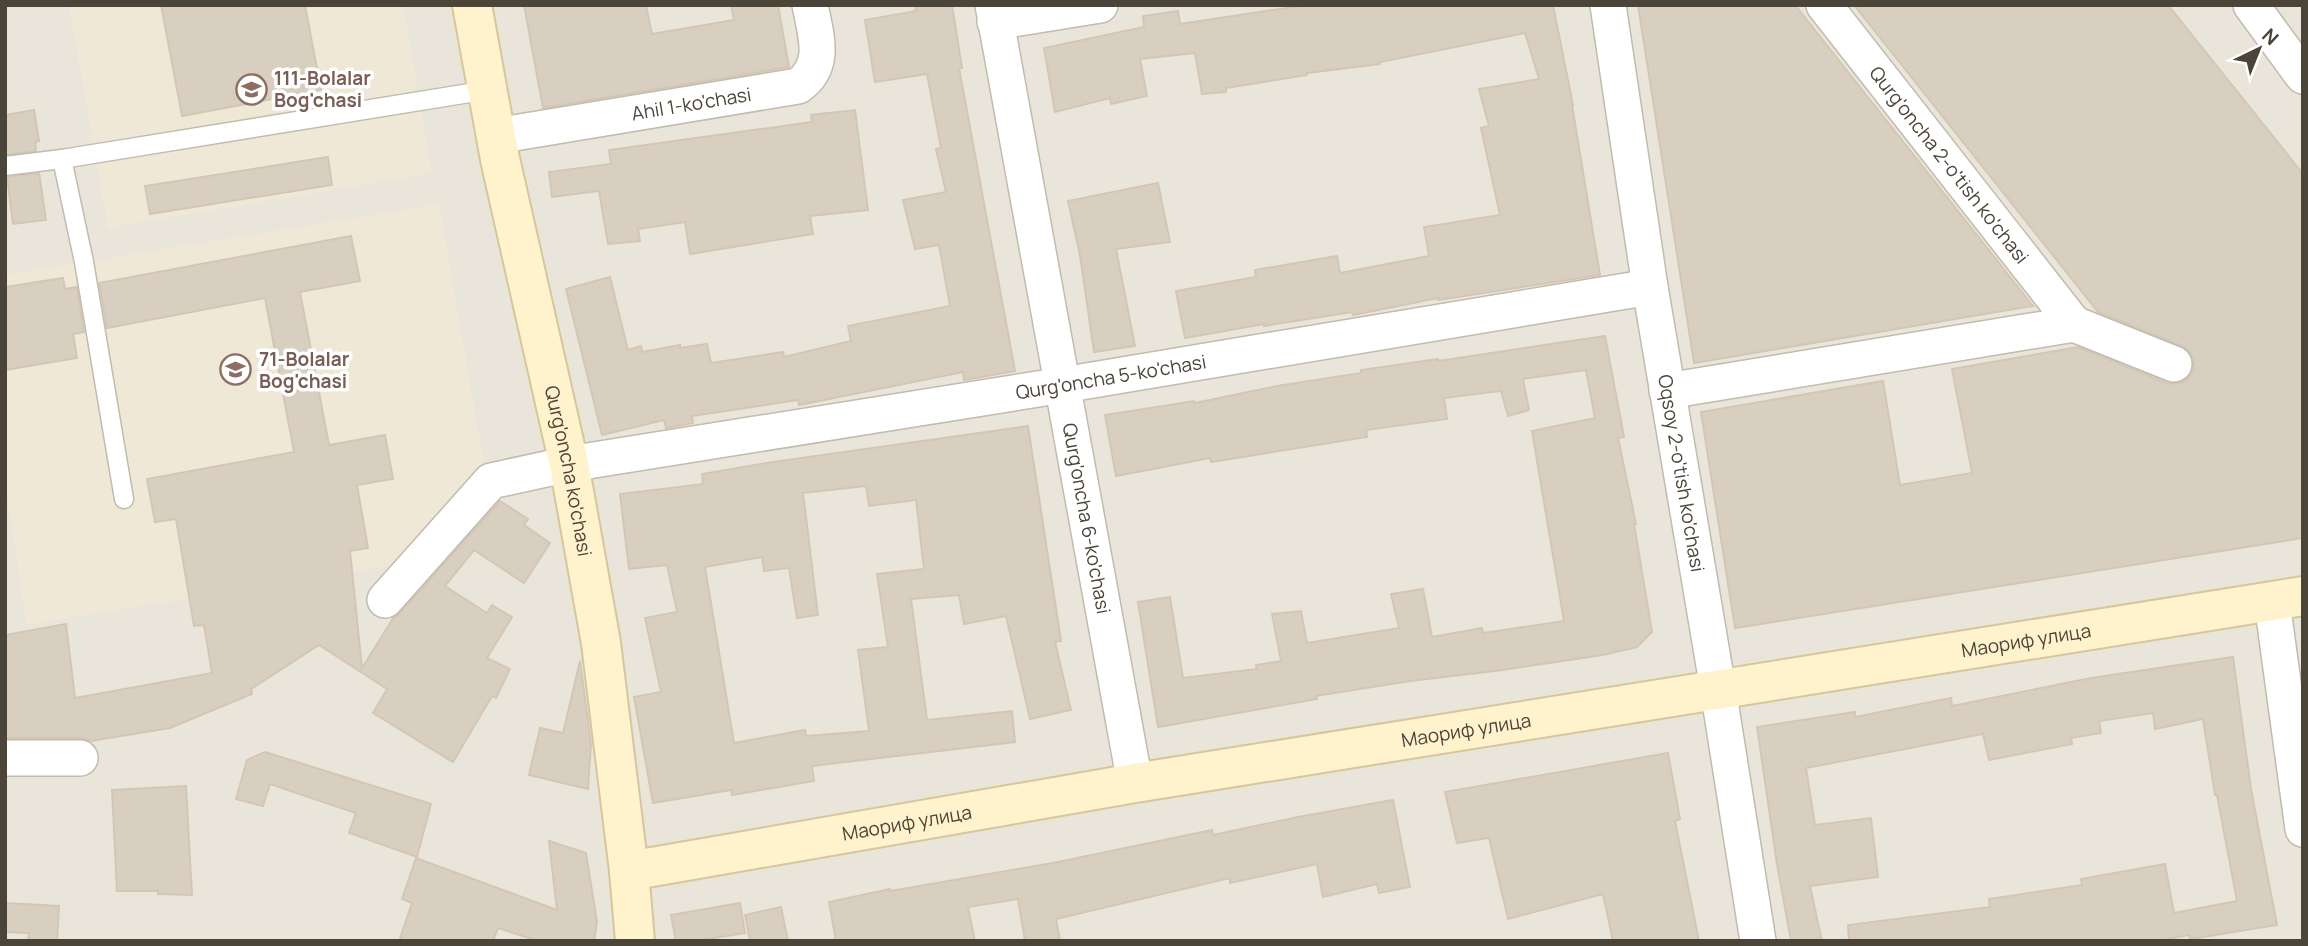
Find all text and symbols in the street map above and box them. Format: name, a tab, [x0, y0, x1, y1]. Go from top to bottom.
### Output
north arrow	[2224, 14, 2294, 84]
text: N	[2257, 22, 2284, 51]
street label: Qurg'oncha 2-o'tish ko'chasi	[1864, 61, 2035, 269]
place label: 111-Bolalar Bog'chasi	[274, 65, 371, 113]
school or university icon: 111-Bolalar Bog'chasi	[234, 72, 268, 106]
street label: Ahil 1-ko'chasi	[630, 81, 753, 126]
place label: 71-Bolalar Bog'chasi	[259, 346, 350, 394]
street label: Qurg'oncha 5-ko'chasi	[1014, 348, 1208, 405]
school or university icon: 71-Bolalar Bog'chasi	[219, 353, 253, 387]
street label: Oqsoy 2-o'tish ko'chasi	[1652, 373, 1711, 574]
street label: Qurg'oncha ko'chasi	[539, 383, 598, 558]
street label: Qurg'oncha 6-ko'chasi	[1057, 421, 1117, 616]
street label: Маориф улица	[1959, 617, 2093, 664]
street label: Маориф улица	[1399, 707, 1533, 753]
street label: Маориф улица	[840, 799, 974, 847]

